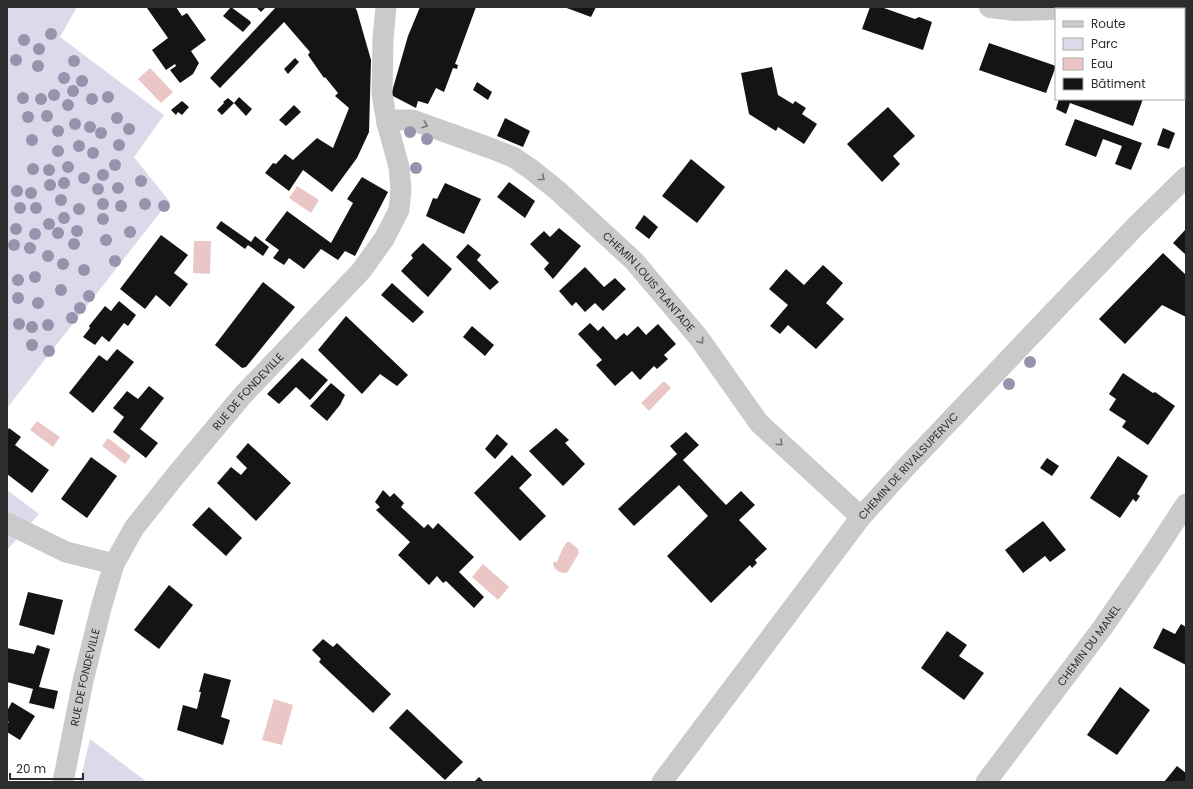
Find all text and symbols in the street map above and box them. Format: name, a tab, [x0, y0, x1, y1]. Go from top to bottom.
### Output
legend	[1055, 8, 1185, 100]
text: Route	[1091, 15, 1125, 32]
text: Parc	[1091, 35, 1118, 52]
text: Eau	[1091, 55, 1113, 72]
text: Bâtiment	[1091, 75, 1146, 92]
one-way arrow	[421, 120, 428, 128]
one-way arrow	[538, 173, 545, 180]
street label: CHEMIN LOUIS PLANTADE	[599, 228, 699, 335]
one-way arrow	[696, 336, 703, 343]
street label: RUE DE FONDEVILLE	[208, 349, 287, 434]
street label: CHEMIN DE RIVALSUPERVIC	[854, 409, 962, 523]
one-way arrow	[775, 438, 783, 446]
street label: CHEMIN DU MANEL	[1053, 601, 1124, 689]
street label: RUE DE FONDEVILLE	[66, 627, 104, 728]
scale bar	[10, 755, 83, 781]
text: 20 m	[16, 760, 46, 777]

